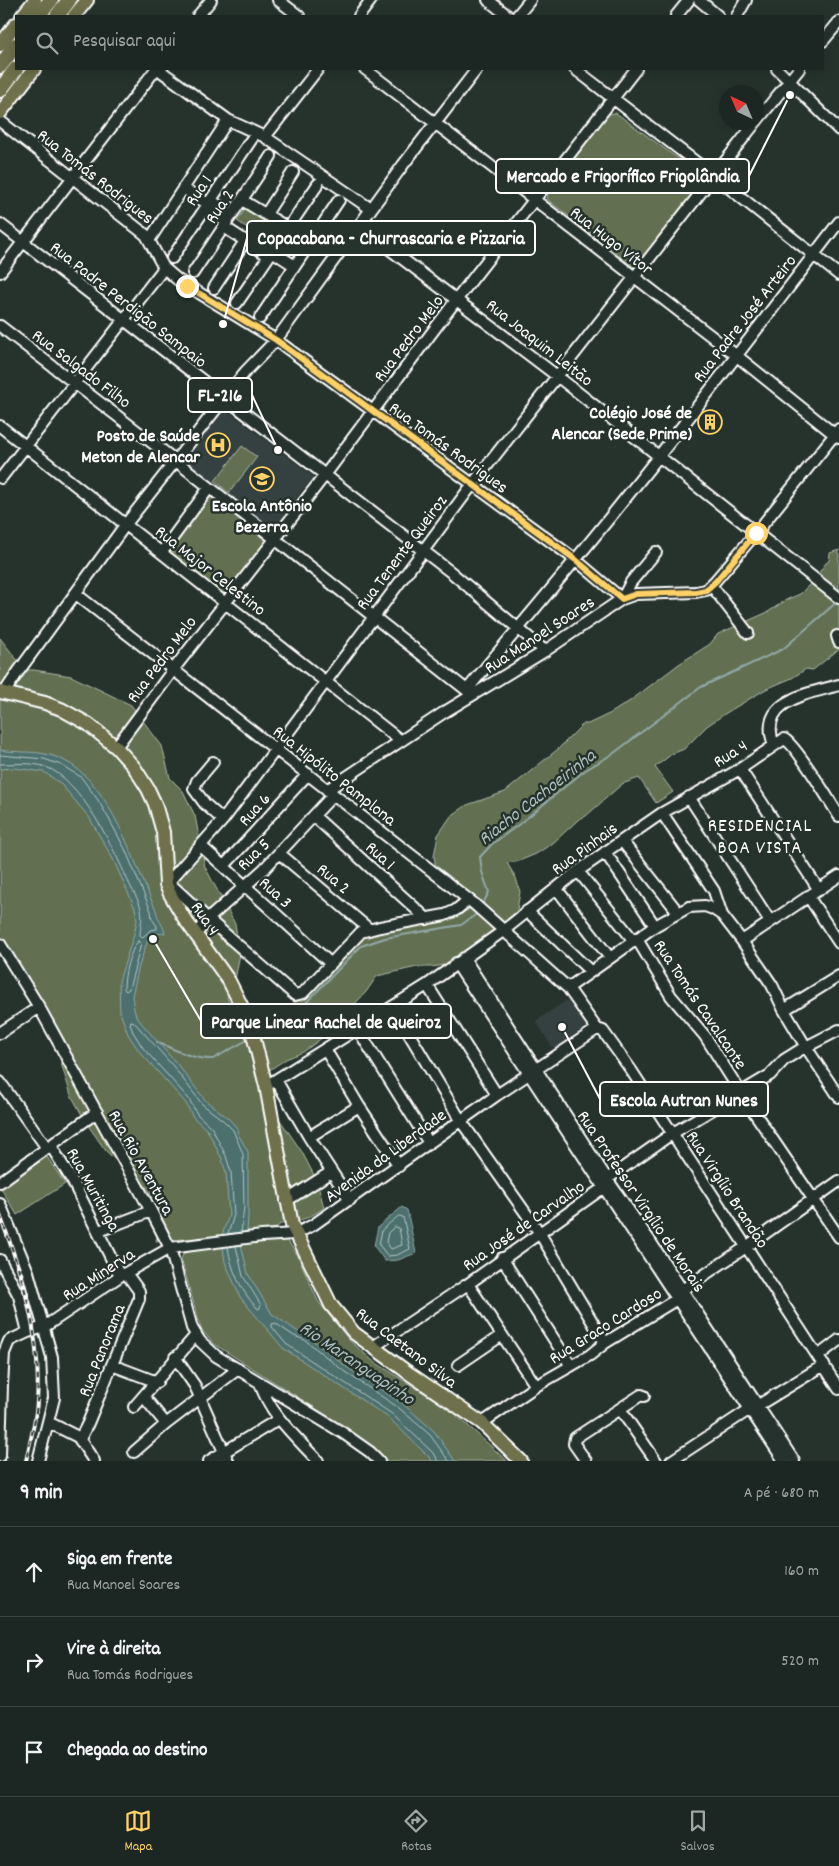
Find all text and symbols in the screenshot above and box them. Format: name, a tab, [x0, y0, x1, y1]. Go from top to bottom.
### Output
search box	[15, 15, 824, 70]
icon: search	[33, 29, 61, 57]
text: Pesquisar aqui	[73, 29, 175, 56]
north arrow	[719, 85, 764, 130]
street label: Rua Tomás Rodrigues	[31, 124, 158, 232]
callout: Mercado e Frigorífico Frigolândia	[496, 159, 749, 193]
text: Mercado e Frigorífico Frigolândia	[507, 165, 741, 192]
street label: Rua 1	[180, 171, 220, 212]
street label: Rua 2	[200, 185, 242, 230]
street label: Rua Hugo Vítor	[564, 202, 658, 283]
callout: Copacabana - Churrascaria e Pizzaria	[247, 221, 535, 255]
text: Copacabana - Churrascaria e Pizzaria	[257, 227, 526, 254]
street label: Rua Padre Perdigão Sampaio	[44, 237, 211, 375]
street label: Rua Padre José Arteiro	[688, 250, 804, 389]
route end	[176, 275, 199, 298]
street label: Rua Pedro Melo	[369, 291, 451, 388]
street label: Rua Joaquim Leitão	[480, 294, 597, 394]
street label: Rua Salgado Filho	[26, 324, 135, 416]
callout: FL-216	[188, 378, 252, 412]
text: FL-216	[198, 384, 242, 411]
street label: Rua Tomás Rodrigues	[383, 397, 512, 501]
place label: Colégio José de Alencar (Sede Prime)	[551, 402, 692, 448]
building icon: Colégio José de Alencar (Sede Prime)	[697, 409, 723, 435]
place label: Posto de Saúde Meton de Alencar	[81, 425, 200, 471]
hospital icon: Posto de Saúde Meton de Alencar	[205, 432, 231, 458]
school or university icon: Escola Antônio Bezerra	[249, 466, 275, 492]
street label: Rua Tenente Queiroz	[351, 491, 455, 616]
place label: Escola Antônio Bezerra	[212, 495, 312, 541]
street label: Rua Major Celestino	[149, 521, 270, 623]
route start	[745, 522, 768, 545]
street label: Rua Manoel Soares	[480, 591, 601, 681]
street label: Rua Pedro Melo	[122, 612, 204, 709]
street label: Rua Hipólito Pamplona	[266, 721, 401, 834]
street label: Rua 4	[709, 735, 753, 775]
water label: Riacho Cachoeirinha	[474, 744, 604, 853]
street label: Rua 6	[234, 788, 278, 833]
district label: RESIDENCIAL BOA VISTA	[708, 814, 812, 863]
street label: Rua Pinhais	[547, 817, 624, 883]
street label: Rua 5	[233, 834, 277, 878]
street label: Rua 1	[359, 837, 400, 877]
street label: Rua 2	[310, 858, 355, 901]
street label: Rua 3	[252, 872, 296, 916]
street label: Rua 4	[183, 897, 225, 942]
street label: Rua Tomás Cavalcante	[646, 935, 752, 1075]
callout: Parque Linear Rachel de Queiroz	[201, 1004, 451, 1038]
text: Parque Linear Rachel de Queiroz	[211, 1011, 442, 1038]
callout: Escola Autran Nunes	[600, 1082, 768, 1116]
text: Escola Autran Nunes	[610, 1089, 758, 1116]
street label: Avenida da Liberdade	[320, 1104, 453, 1210]
street label: Rua Rio Aventura	[101, 1106, 179, 1221]
street label: Rua Professor Virgílio de Morais	[570, 1106, 710, 1298]
street label: Rua Virgílio Brandão	[678, 1127, 773, 1254]
street label: Rua Muritinga	[59, 1144, 125, 1237]
street label: Rua José de Carvalho	[458, 1175, 591, 1279]
street label: Rua Minerva	[58, 1243, 141, 1309]
street label: Rua Graco Cardoso	[545, 1282, 668, 1372]
street label: Rua Panorama	[73, 1300, 133, 1401]
street label: Rua Caetano Silva	[350, 1303, 462, 1396]
water label: Rio Maranguapinho	[293, 1316, 420, 1414]
text: 9 min	[20, 1479, 62, 1509]
text: A pé · 680 m	[744, 1482, 819, 1505]
text: Siga em frente	[67, 1547, 172, 1574]
icon: ahead	[20, 1558, 48, 1586]
text: 160 m	[784, 1560, 819, 1583]
text: Rua Manoel Soares	[67, 1574, 180, 1597]
text: Vire à direita	[67, 1637, 160, 1664]
icon: right	[20, 1648, 48, 1676]
text: 520 m	[781, 1650, 819, 1673]
text: Rua Tomás Rodrigues	[67, 1664, 193, 1687]
icon: arrive	[20, 1738, 48, 1766]
text: Chegada ao destino	[67, 1738, 208, 1765]
tab: Mapa	[124, 1807, 152, 1857]
tab: Rotas	[401, 1807, 432, 1857]
tab: Salvos	[681, 1807, 715, 1857]

